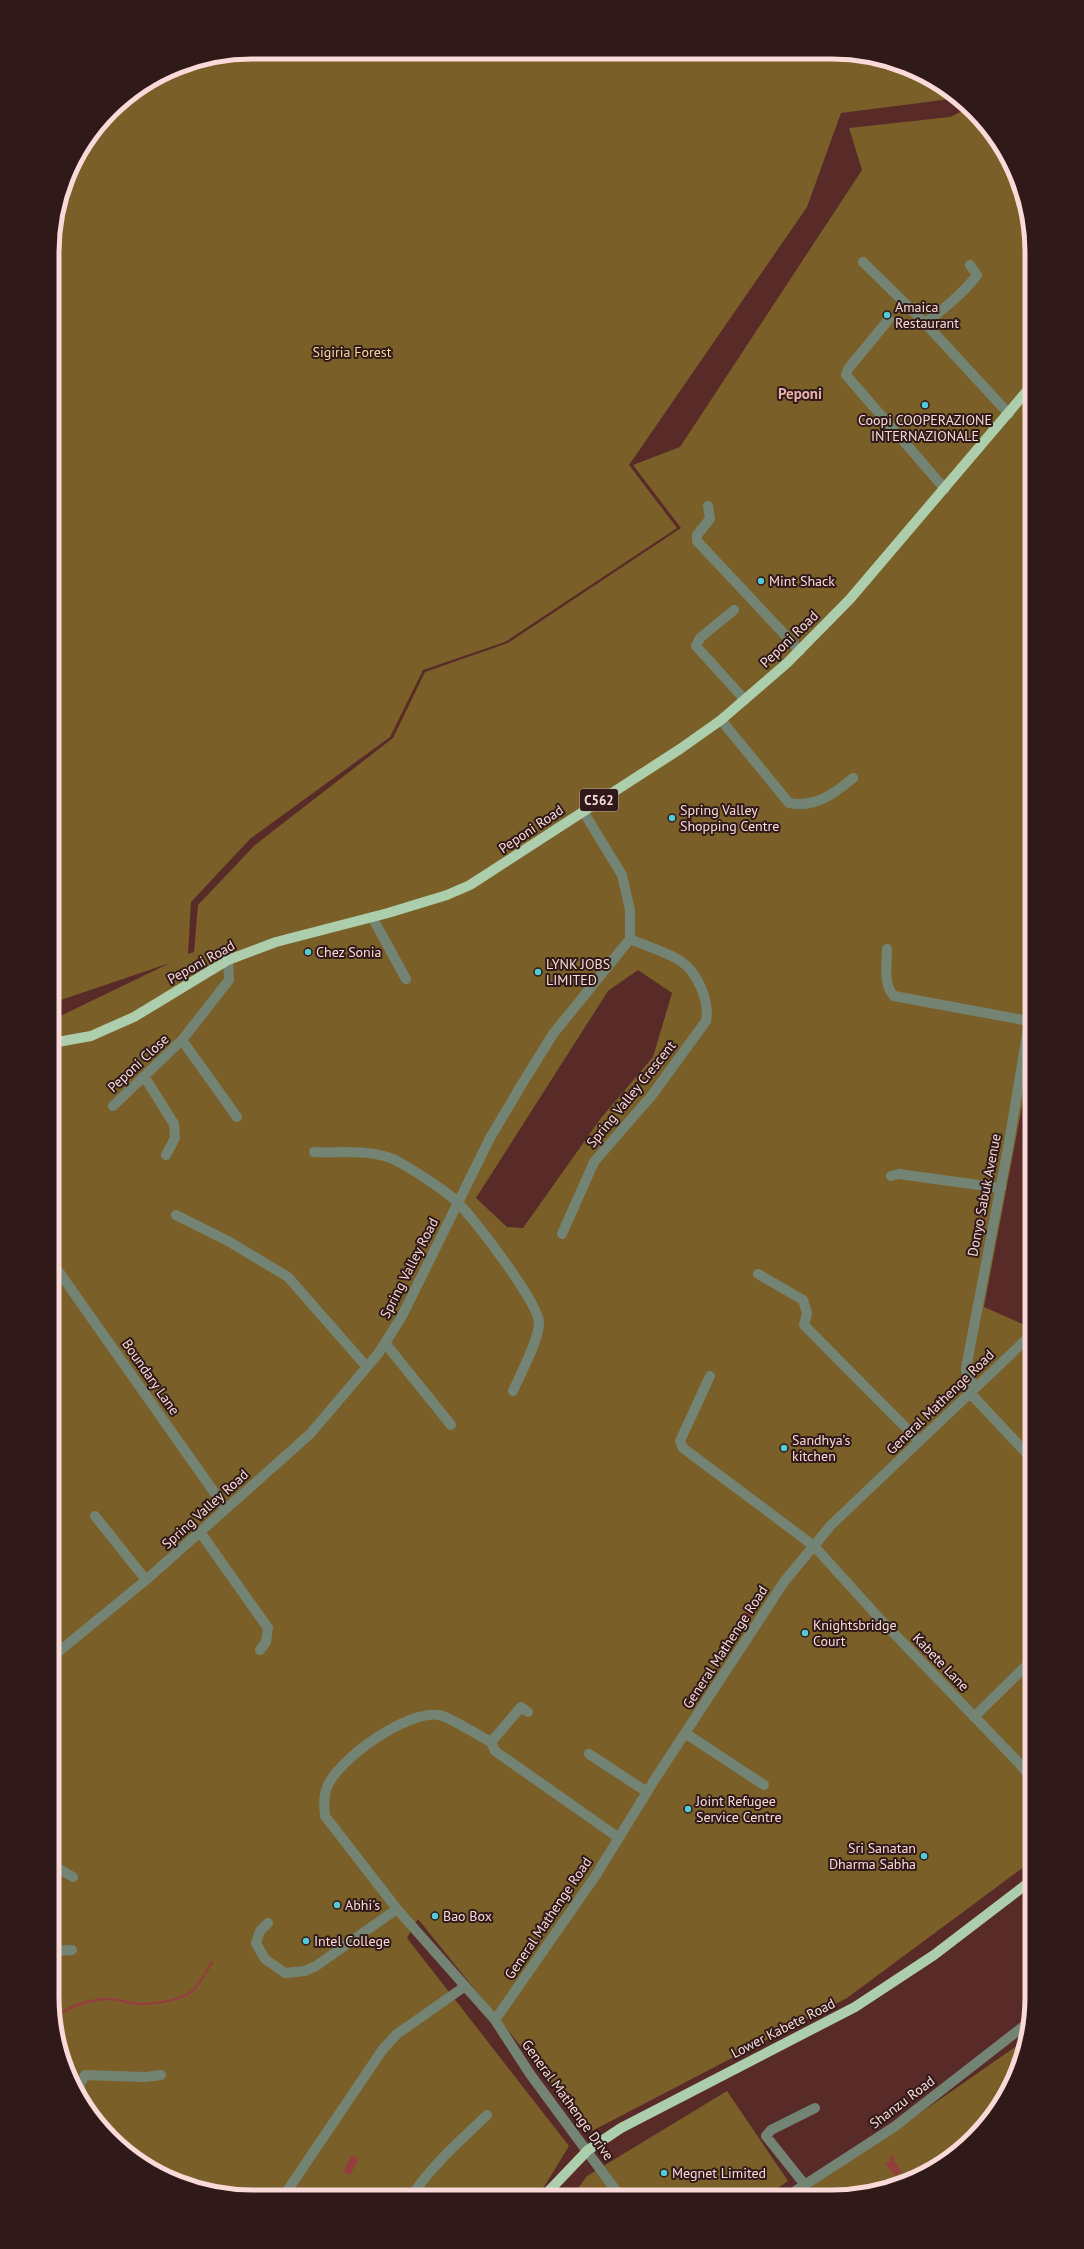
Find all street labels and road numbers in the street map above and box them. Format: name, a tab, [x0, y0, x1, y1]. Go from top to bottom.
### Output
street label: Peponi Road	[756, 607, 822, 671]
road number: C562	[580, 789, 618, 811]
street label: Peponi Road	[495, 801, 567, 857]
street label: Peponi Road	[164, 936, 238, 988]
street label: Peponi Close	[104, 1030, 172, 1096]
street label: Spring Valley Crescent	[582, 1037, 680, 1151]
street label: Donyo Sabuk Avenue	[963, 1132, 1005, 1258]
street label: Spring Valley Road	[376, 1215, 442, 1321]
street label: Boundary Lane	[118, 1336, 184, 1418]
street label: General Mathenge Road	[882, 1346, 998, 1458]
street label: Spring Valley Road	[158, 1465, 252, 1553]
street label: General Mathenge Road	[678, 1582, 772, 1712]
street label: Kabete Lane	[909, 1629, 973, 1695]
street label: General Mathenge Road	[501, 1854, 595, 1982]
street label: Lower Kabete Road	[728, 1994, 838, 2062]
street label: General Mathenge Drive	[518, 2036, 618, 2164]
street label: Shanzu Road	[866, 2072, 938, 2132]

